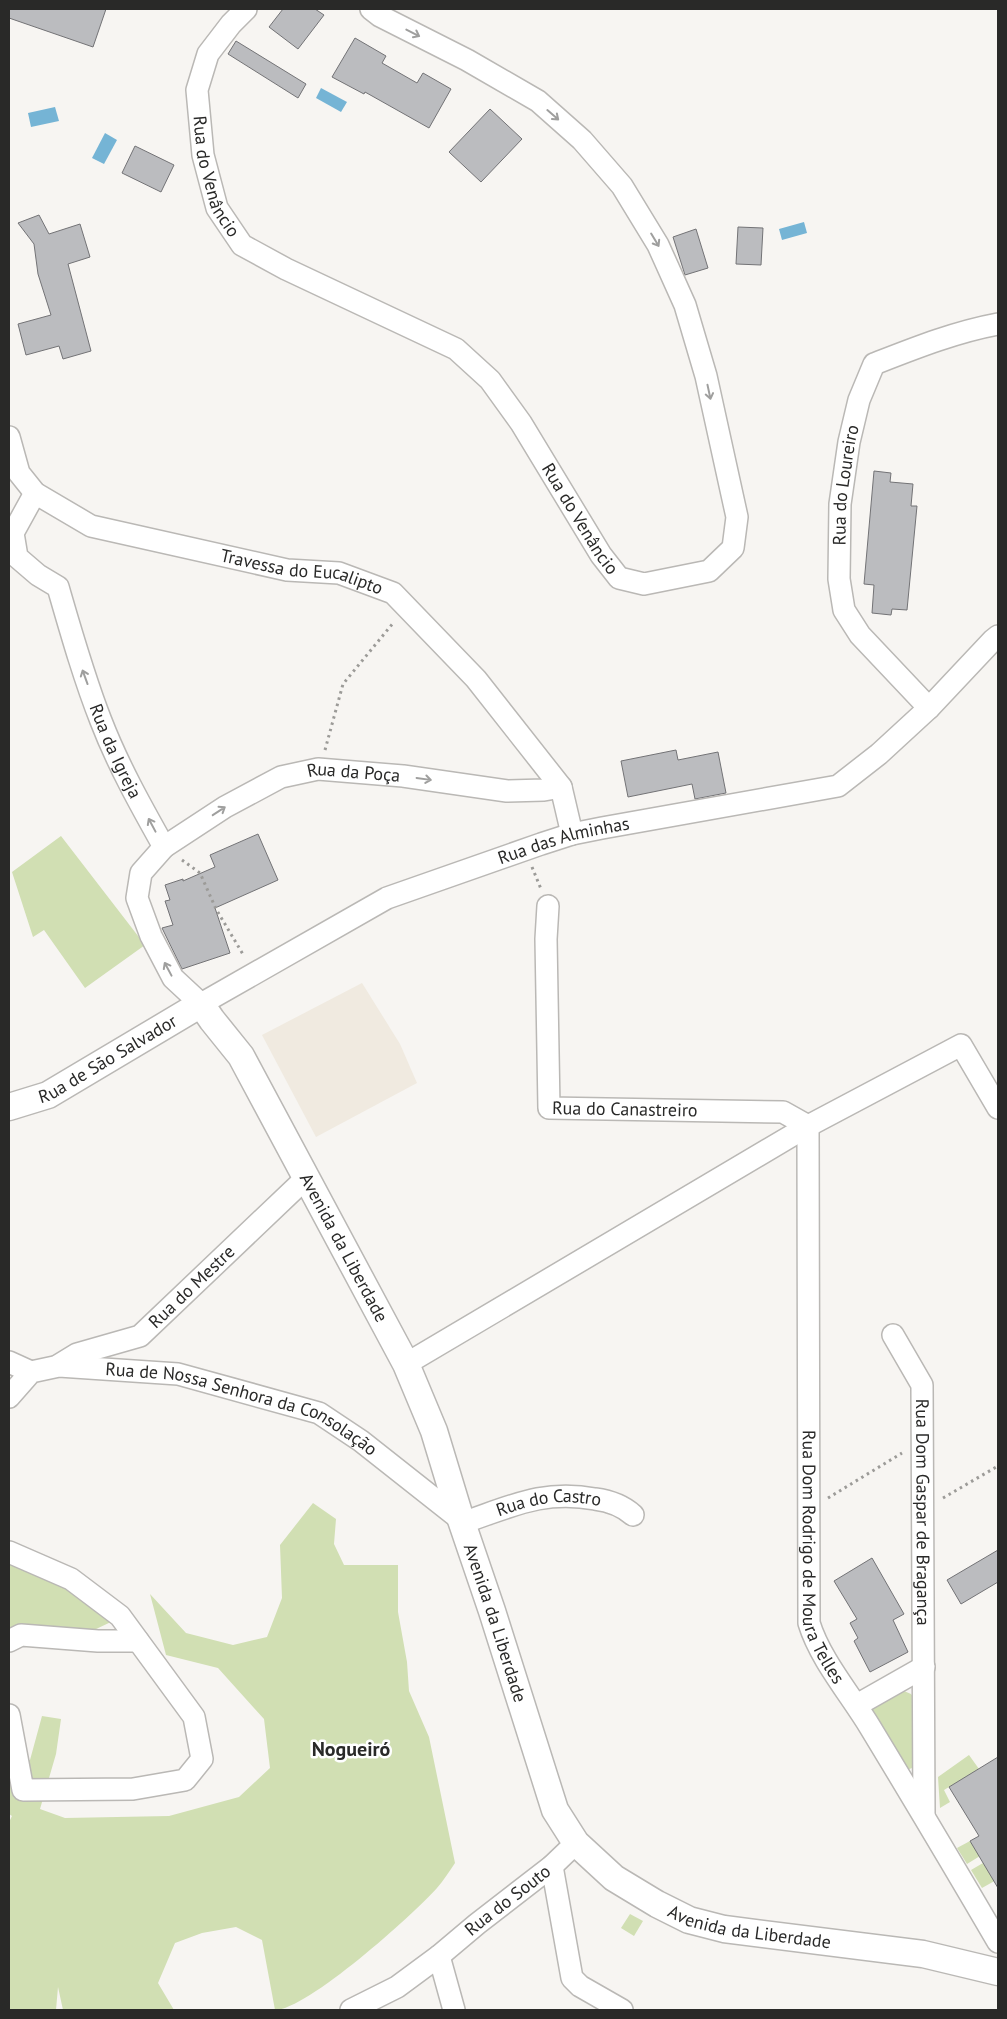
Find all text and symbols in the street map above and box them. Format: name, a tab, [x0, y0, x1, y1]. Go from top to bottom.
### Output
one-way arrow	[405, 28, 420, 38]
one-way arrow	[546, 109, 559, 120]
street label: Rua do Venâncio	[188, 115, 245, 241]
one-way arrow	[650, 232, 660, 246]
one-way arrow	[705, 384, 714, 400]
street label: Rua do Loureiro	[827, 422, 864, 546]
street label: Rua do Venâncio	[537, 459, 624, 579]
street label: Travessa do Eucalipto	[219, 543, 386, 599]
one-way arrow	[80, 670, 89, 685]
street label: Rua da Igreja	[84, 701, 147, 802]
street label: Rua da Poça	[305, 757, 401, 787]
one-way arrow	[416, 775, 432, 785]
one-way arrow	[212, 806, 226, 816]
street label: Rua das Alminhas	[494, 811, 631, 869]
one-way arrow	[146, 818, 156, 833]
one-way arrow	[163, 962, 172, 977]
street label: Rua de São Salvador	[35, 1009, 181, 1108]
street label: Rua do Canastreiro	[552, 1096, 698, 1122]
street label: Avenida da Liberdade	[295, 1169, 393, 1326]
street label: Rua do Mestre	[143, 1240, 239, 1333]
street label: Rua de Nossa Senhora da Consolação	[105, 1357, 382, 1461]
street label: Rua Dom Gaspar de Bragança	[911, 1399, 935, 1626]
street label: Rua Dom Rodrigo de Moura Telles	[798, 1430, 850, 1688]
street label: Rua do Castro	[493, 1484, 603, 1521]
street label: Avenida da Liberdade	[459, 1540, 532, 1705]
district label: Nogueiró	[312, 1736, 391, 1762]
street label: Rua do Souto	[460, 1859, 555, 1941]
street label: Avenida da Liberdade	[664, 1899, 832, 1953]

